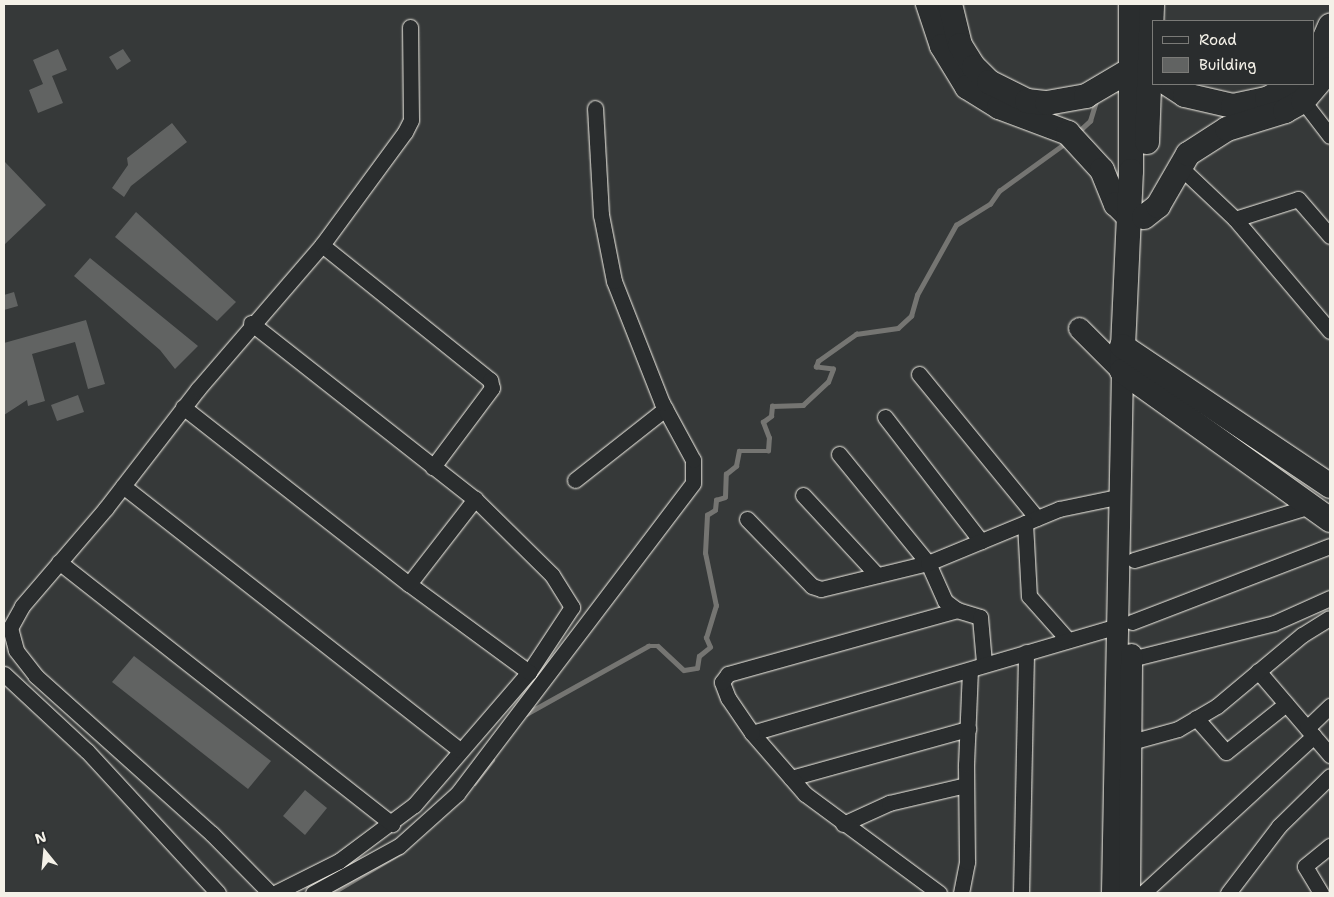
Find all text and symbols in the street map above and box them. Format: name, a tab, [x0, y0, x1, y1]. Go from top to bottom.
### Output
legend	[1152, 20, 1314, 85]
text: Road	[1199, 30, 1237, 50]
text: Building	[1199, 55, 1256, 75]
north arrow	[20, 827, 70, 877]
text: N	[33, 827, 49, 848]

